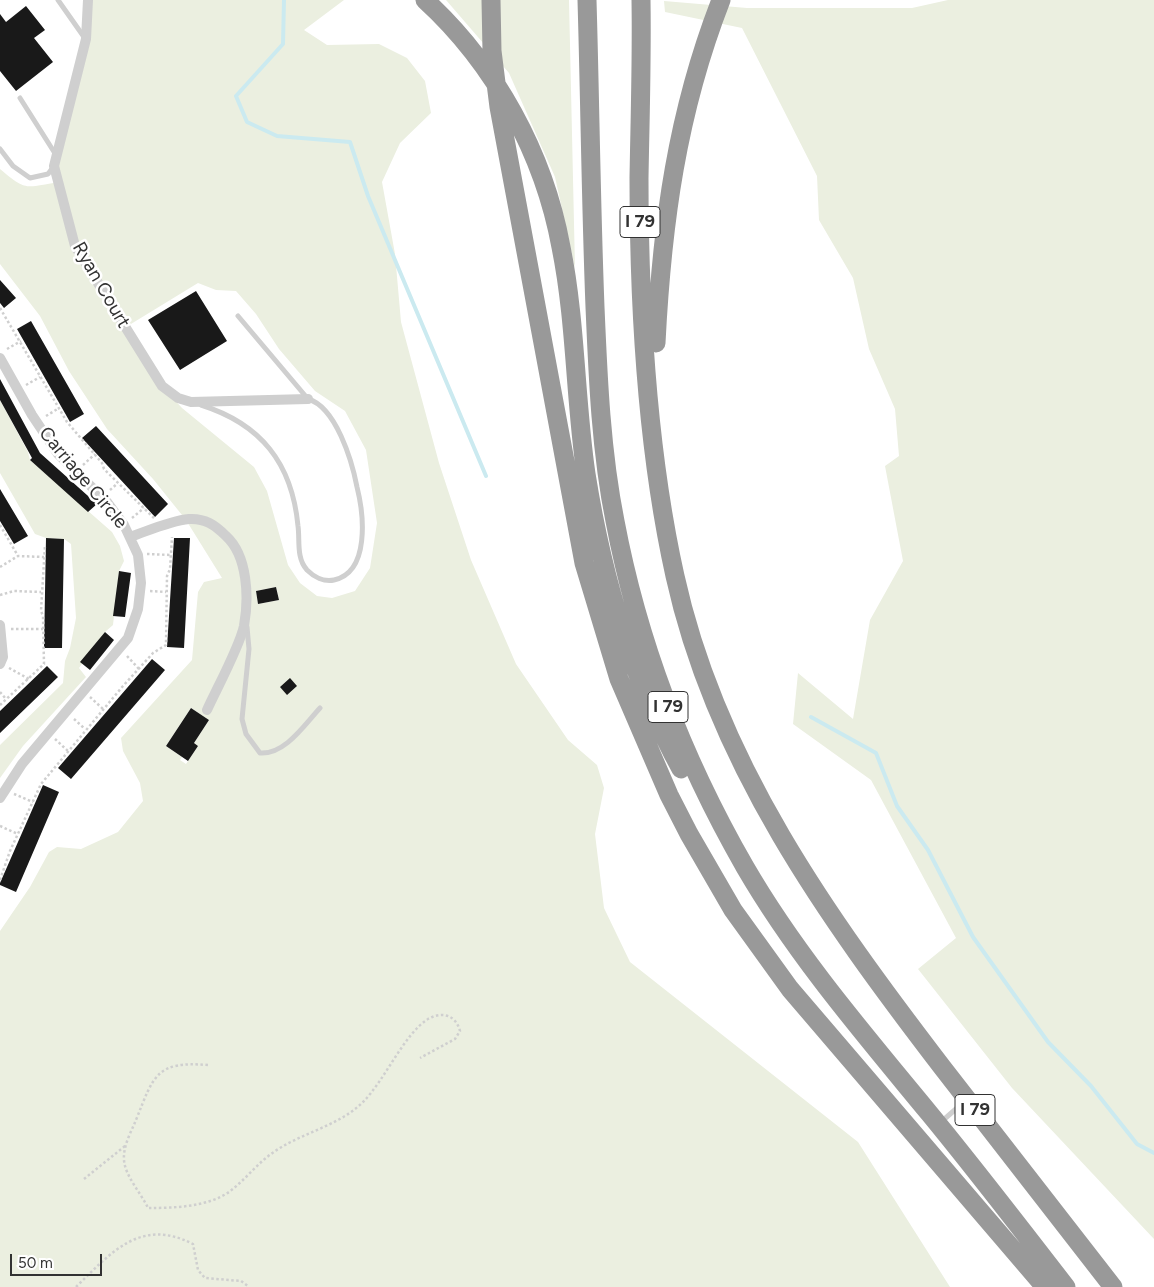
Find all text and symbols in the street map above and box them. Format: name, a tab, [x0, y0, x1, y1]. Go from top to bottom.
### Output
road number: I 79	[620, 206, 660, 238]
street label: Ryan Court	[67, 238, 135, 332]
street label: Carriage Circle	[34, 422, 132, 534]
road number: I 79	[648, 692, 688, 722]
road number: I 79	[955, 1094, 995, 1126]
scale bar	[12, 1244, 105, 1276]
text: 50 m	[18, 1254, 53, 1272]

